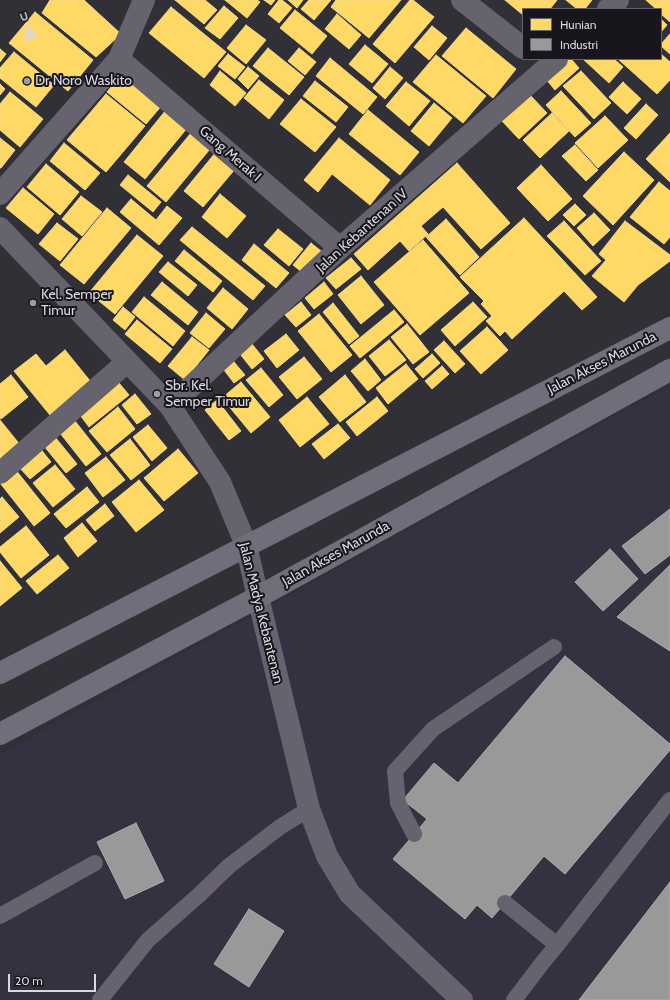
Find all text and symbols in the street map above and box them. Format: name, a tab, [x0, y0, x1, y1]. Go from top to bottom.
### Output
north arrow	[8, 8, 48, 48]
legend	[522, 8, 662, 60]
text: U	[18, 9, 30, 25]
text: Hunian	[560, 17, 596, 32]
text: Industri	[560, 37, 598, 52]
place label: Dr Noro Waskito	[35, 73, 132, 89]
marker: Dr Noro Waskito	[22, 76, 32, 86]
street label: Gang Merak I	[196, 123, 264, 185]
street label: Jalan Kebantenan IV	[313, 185, 411, 277]
place label: Kel. Semper Timur	[41, 287, 112, 320]
marker: Kel. Semper Timur	[28, 298, 38, 308]
street label: Jalan Akses Marunda	[545, 328, 659, 398]
place label: Sbr. Kel. Semper Timur	[165, 378, 250, 410]
marker: Sbr. Kel. Semper Timur	[152, 389, 162, 399]
street label: Jalan Akses Marunda	[279, 518, 393, 590]
street label: Jalan Madya Kebantenan	[235, 541, 287, 685]
scale bar	[10, 966, 98, 992]
text: 20 m	[15, 973, 43, 988]

